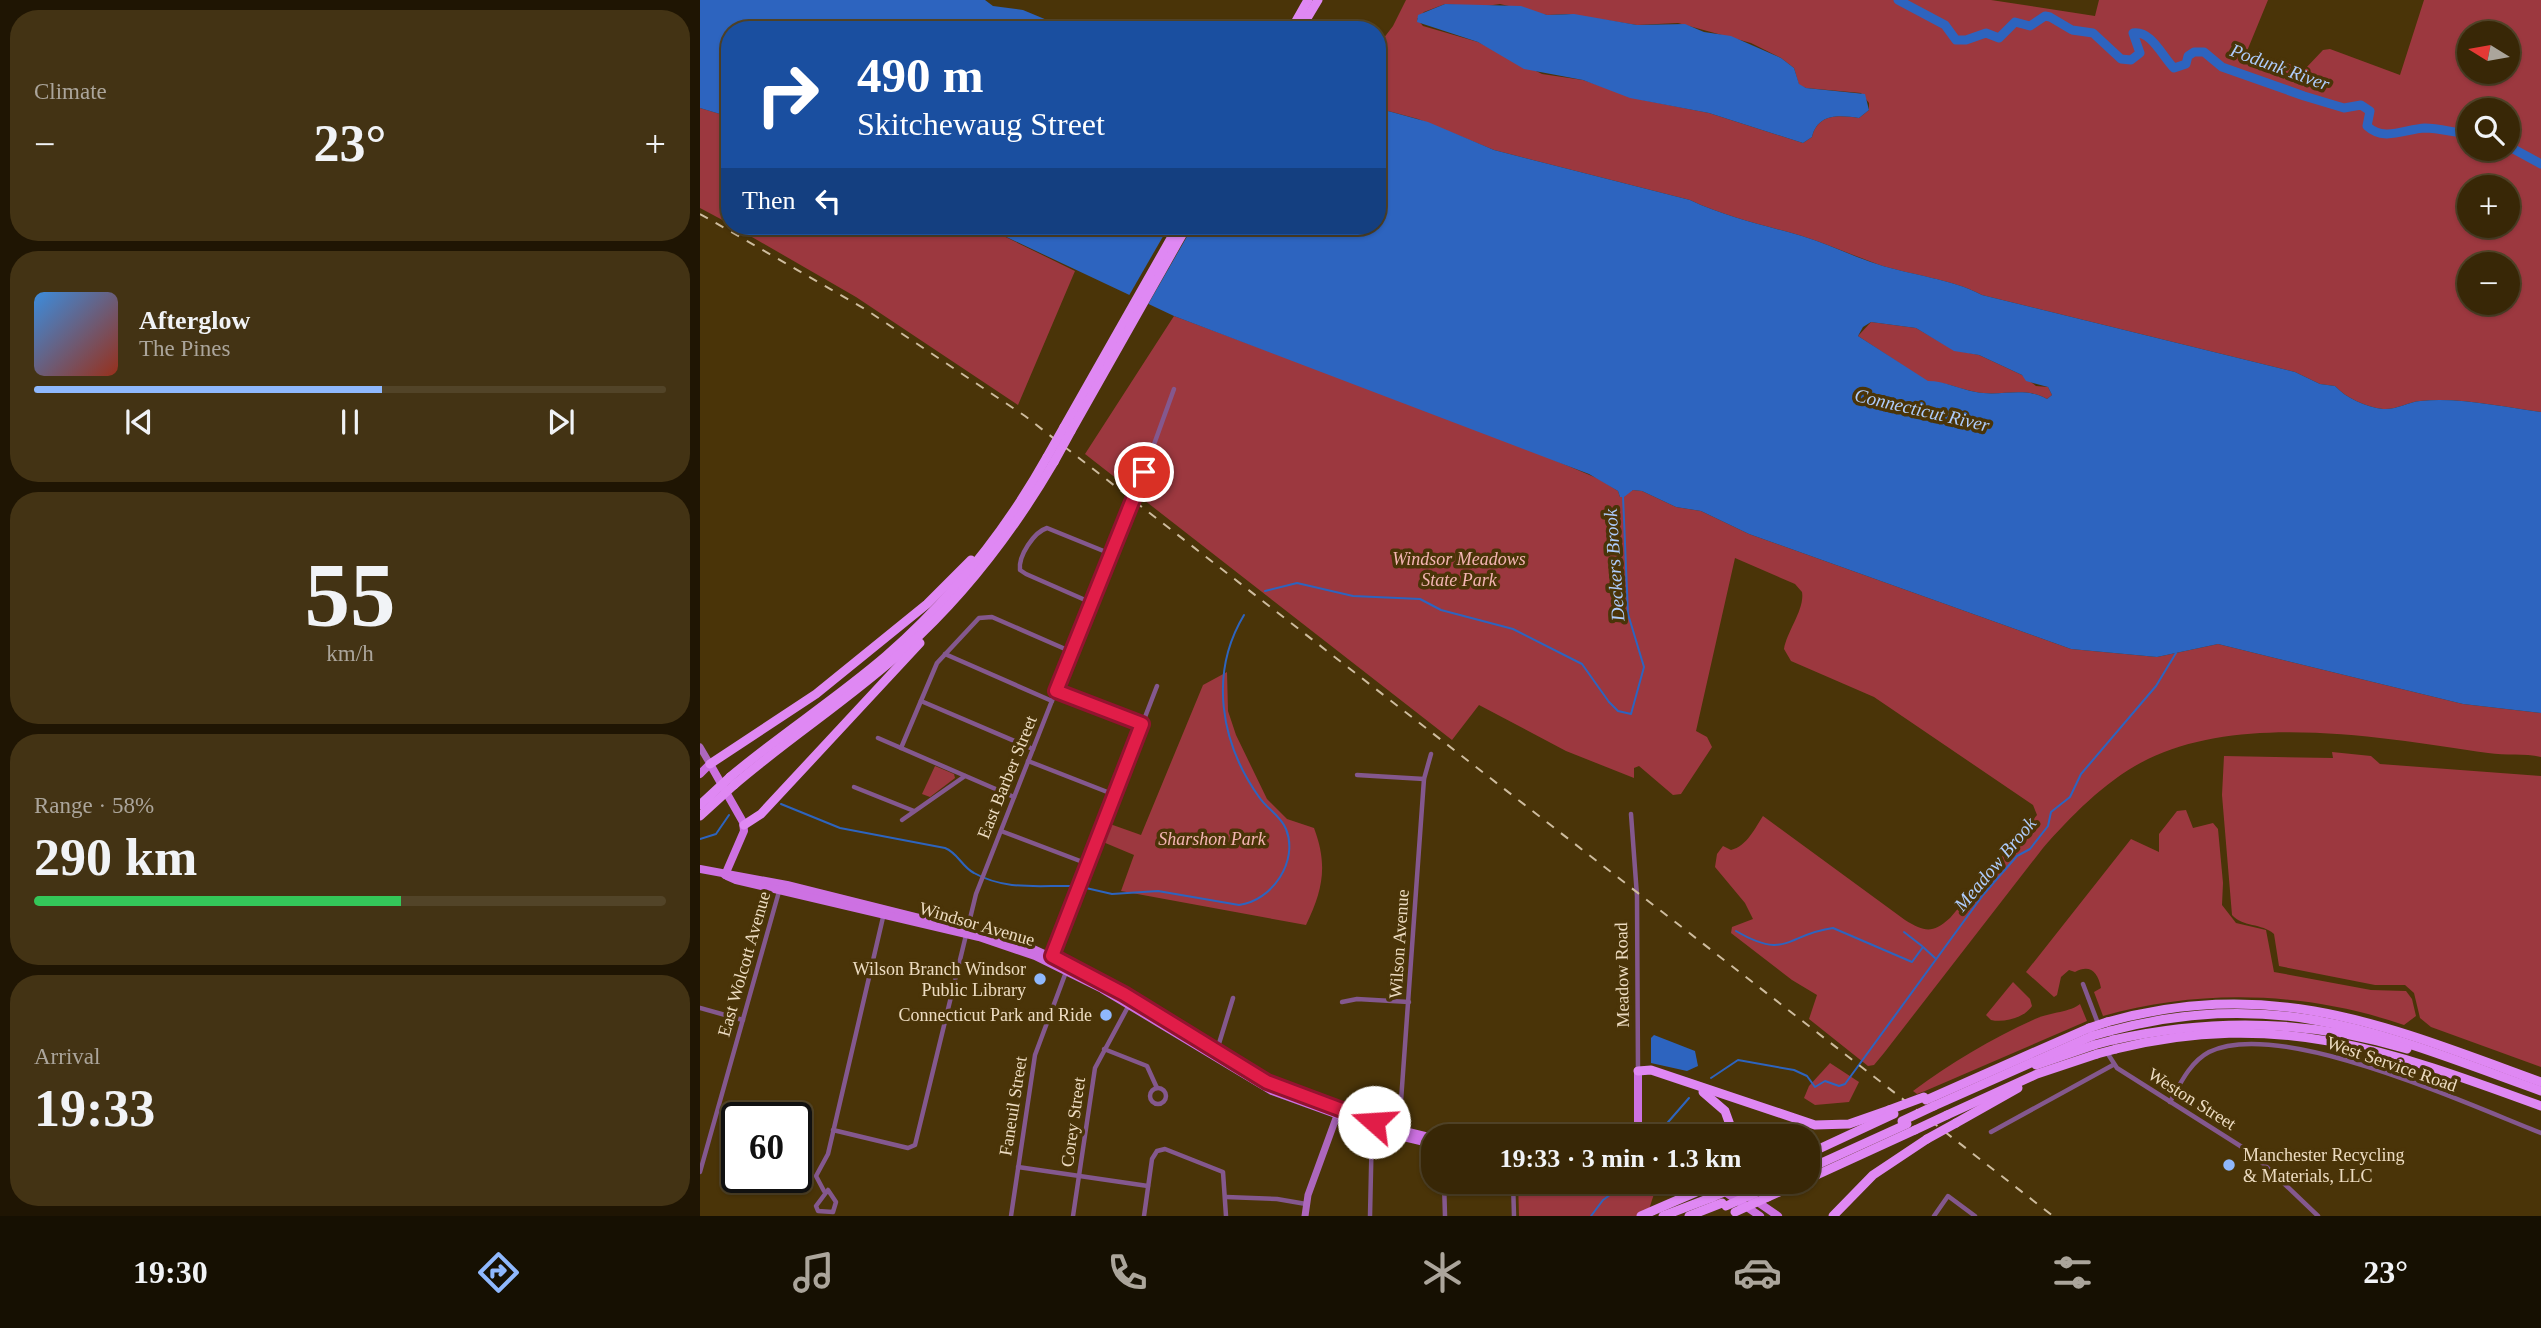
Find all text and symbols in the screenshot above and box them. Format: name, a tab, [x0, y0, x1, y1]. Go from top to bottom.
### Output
north arrow	[2457, 21, 2520, 84]
map controls	[2457, 21, 2520, 315]
water label: Podunk River	[2227, 39, 2333, 95]
text: 490 m	[857, 48, 984, 103]
icon: right	[742, 49, 833, 140]
text: Climate	[34, 79, 107, 104]
button: search	[2457, 98, 2520, 161]
text: Skitchewaug Street	[857, 106, 1105, 142]
text: 23°	[314, 115, 386, 172]
text: −	[34, 123, 55, 165]
text: +	[645, 123, 666, 165]
button: +	[2457, 175, 2520, 238]
icon: left	[809, 182, 847, 220]
text: Then	[742, 186, 795, 215]
button: −	[2457, 252, 2520, 315]
text: Afterglow	[139, 306, 250, 335]
text: The Pines	[139, 336, 230, 361]
water label: Connecticut River	[1853, 384, 1992, 436]
icon: previous	[120, 403, 158, 441]
icon: pause	[331, 403, 369, 441]
icon: next	[542, 403, 580, 441]
pin	[1114, 442, 1174, 502]
icon: arrive	[1125, 453, 1163, 491]
water label: Deckers Brook	[1600, 507, 1628, 623]
text: 55	[305, 545, 396, 646]
park label: Windsor Meadows State Park	[1392, 549, 1526, 590]
text: km/h	[326, 641, 374, 666]
street label: East Barber Street	[973, 713, 1041, 841]
text: Range · 58%	[34, 793, 154, 818]
water label: Meadow Brook	[1949, 812, 2041, 916]
text: 290 km	[34, 829, 197, 886]
park label: Sharshon Park	[1158, 829, 1267, 849]
street label: East Wolcott Avenue	[714, 889, 774, 1039]
street label: Wilson Avenue	[1385, 889, 1413, 999]
street label: Windsor Avenue	[917, 898, 1037, 950]
street label: Meadow Road	[1611, 922, 1633, 1028]
place label: Wilson Branch Windsor Public Library	[853, 959, 1026, 1000]
marker: Wilson Branch Windsor Public Library	[1032, 971, 1048, 987]
place label: Connecticut Park and Ride	[899, 1005, 1092, 1025]
marker: Connecticut Park and Ride	[1098, 1007, 1114, 1023]
street label: West Service Road	[2324, 1032, 2460, 1096]
text: Arrival	[34, 1044, 100, 1069]
street label: Faneuil Street	[995, 1055, 1031, 1157]
street label: Weston Street	[2144, 1064, 2240, 1134]
street label: Corey Street	[1057, 1076, 1089, 1168]
text: 19:33	[34, 1080, 155, 1137]
position arrow	[1337, 1085, 1411, 1159]
speed limit sign: 60	[721, 1102, 812, 1193]
text: 19:33 · 3 min · 1.3 km	[1500, 1144, 1741, 1173]
place label: Manchester Recycling & Materials, LLC	[2243, 1145, 2404, 1186]
marker: Manchester Recycling & Materials, LLC	[2221, 1157, 2237, 1173]
icon: directions	[474, 1248, 523, 1297]
icon: music	[789, 1248, 838, 1297]
icon: phone	[1103, 1248, 1152, 1297]
icon: climate	[1418, 1248, 1467, 1297]
icon: car	[1733, 1248, 1782, 1297]
icon: filters	[2048, 1248, 2097, 1297]
text: 19:30	[133, 1254, 208, 1290]
text: 23°	[2363, 1254, 2408, 1290]

